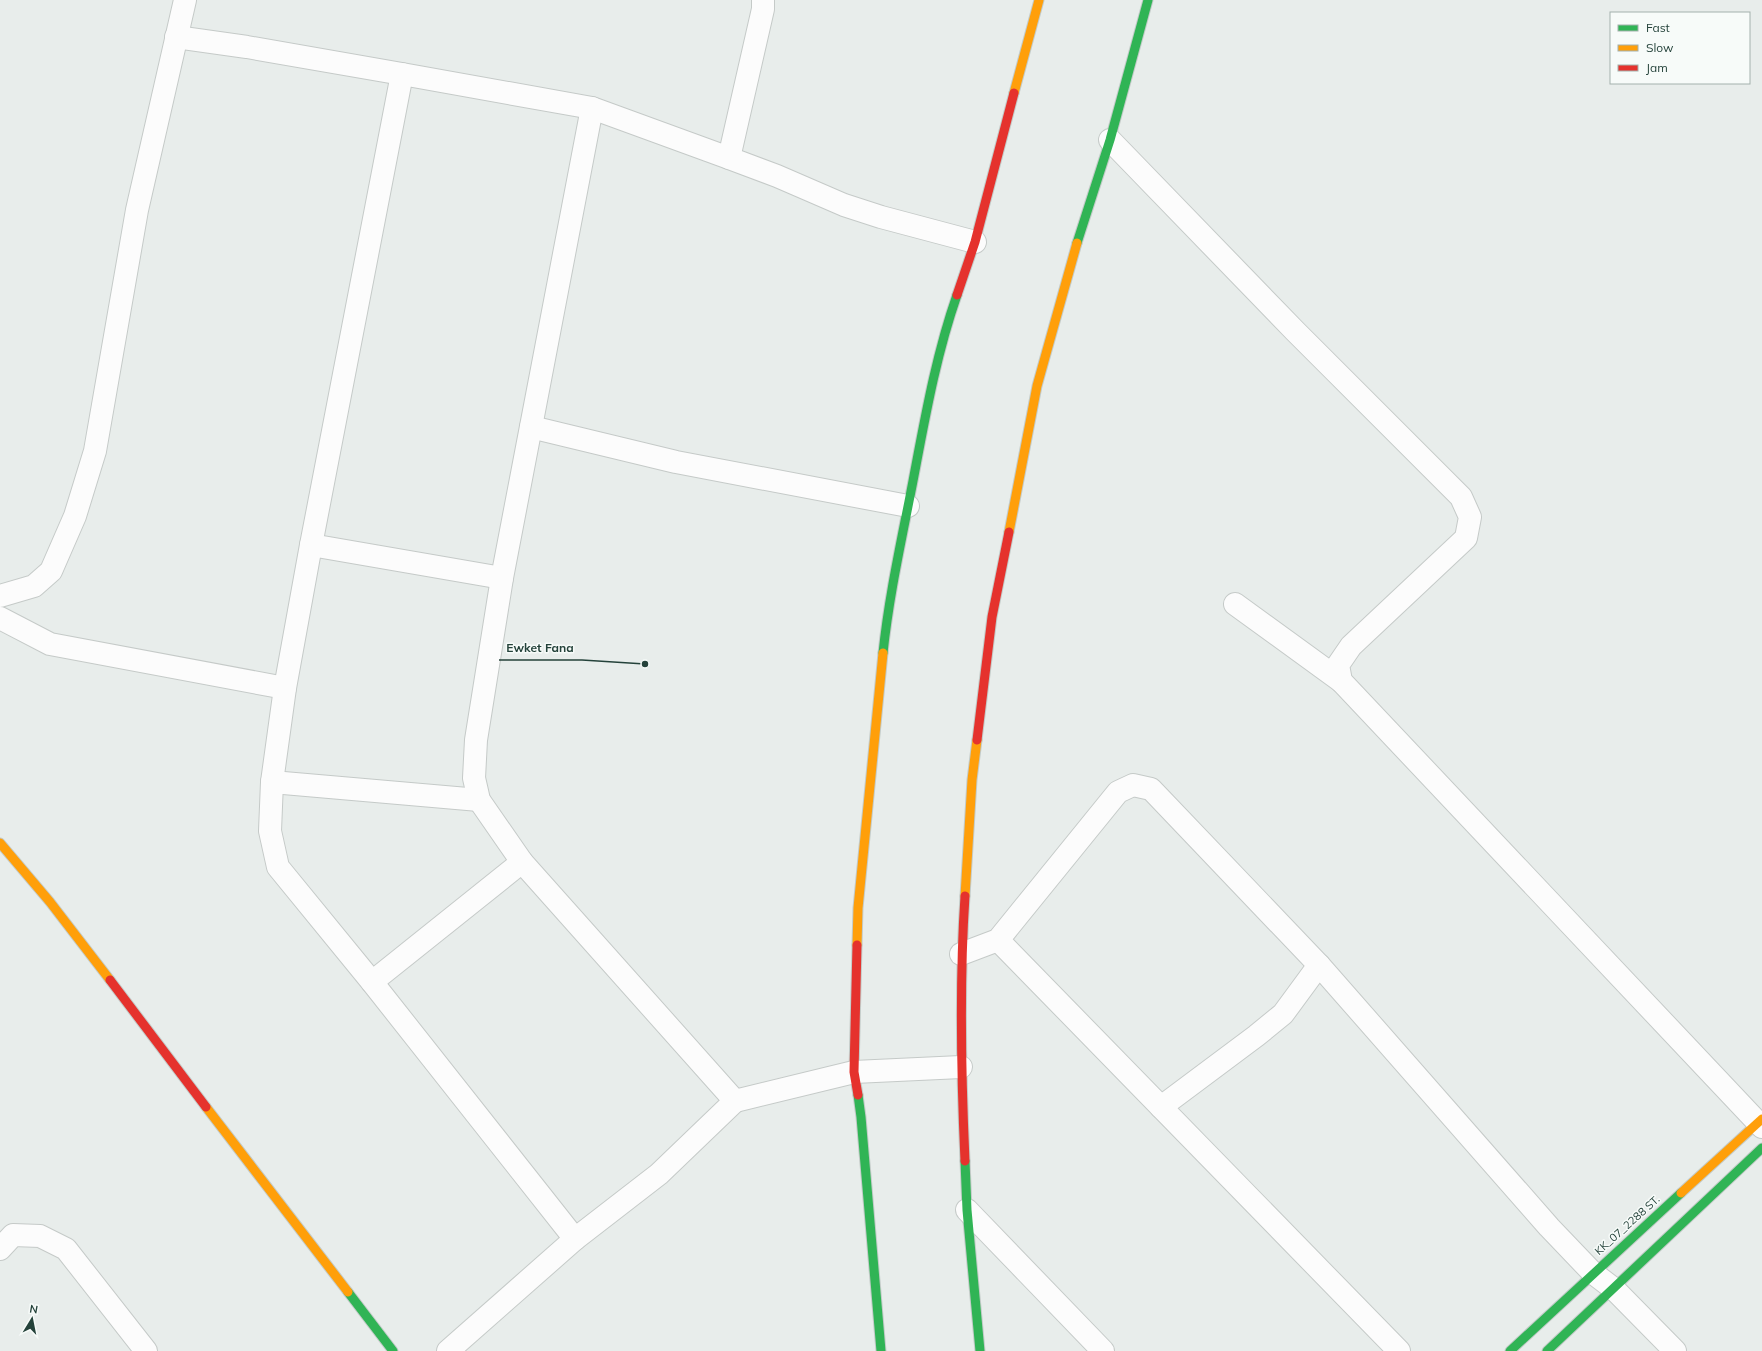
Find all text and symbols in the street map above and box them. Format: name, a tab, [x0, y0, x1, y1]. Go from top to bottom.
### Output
legend	[1610, 12, 1750, 84]
text: Fast	[1646, 20, 1670, 35]
text: Slow	[1646, 40, 1674, 55]
text: Jam	[1646, 60, 1668, 75]
callout: Ewket Fana	[499, 636, 582, 660]
text: Ewket Fana	[506, 640, 574, 655]
street label: KK_07_2288 ST.	[1592, 1192, 1662, 1258]
north arrow	[12, 1299, 52, 1339]
text: N	[28, 1302, 39, 1317]

